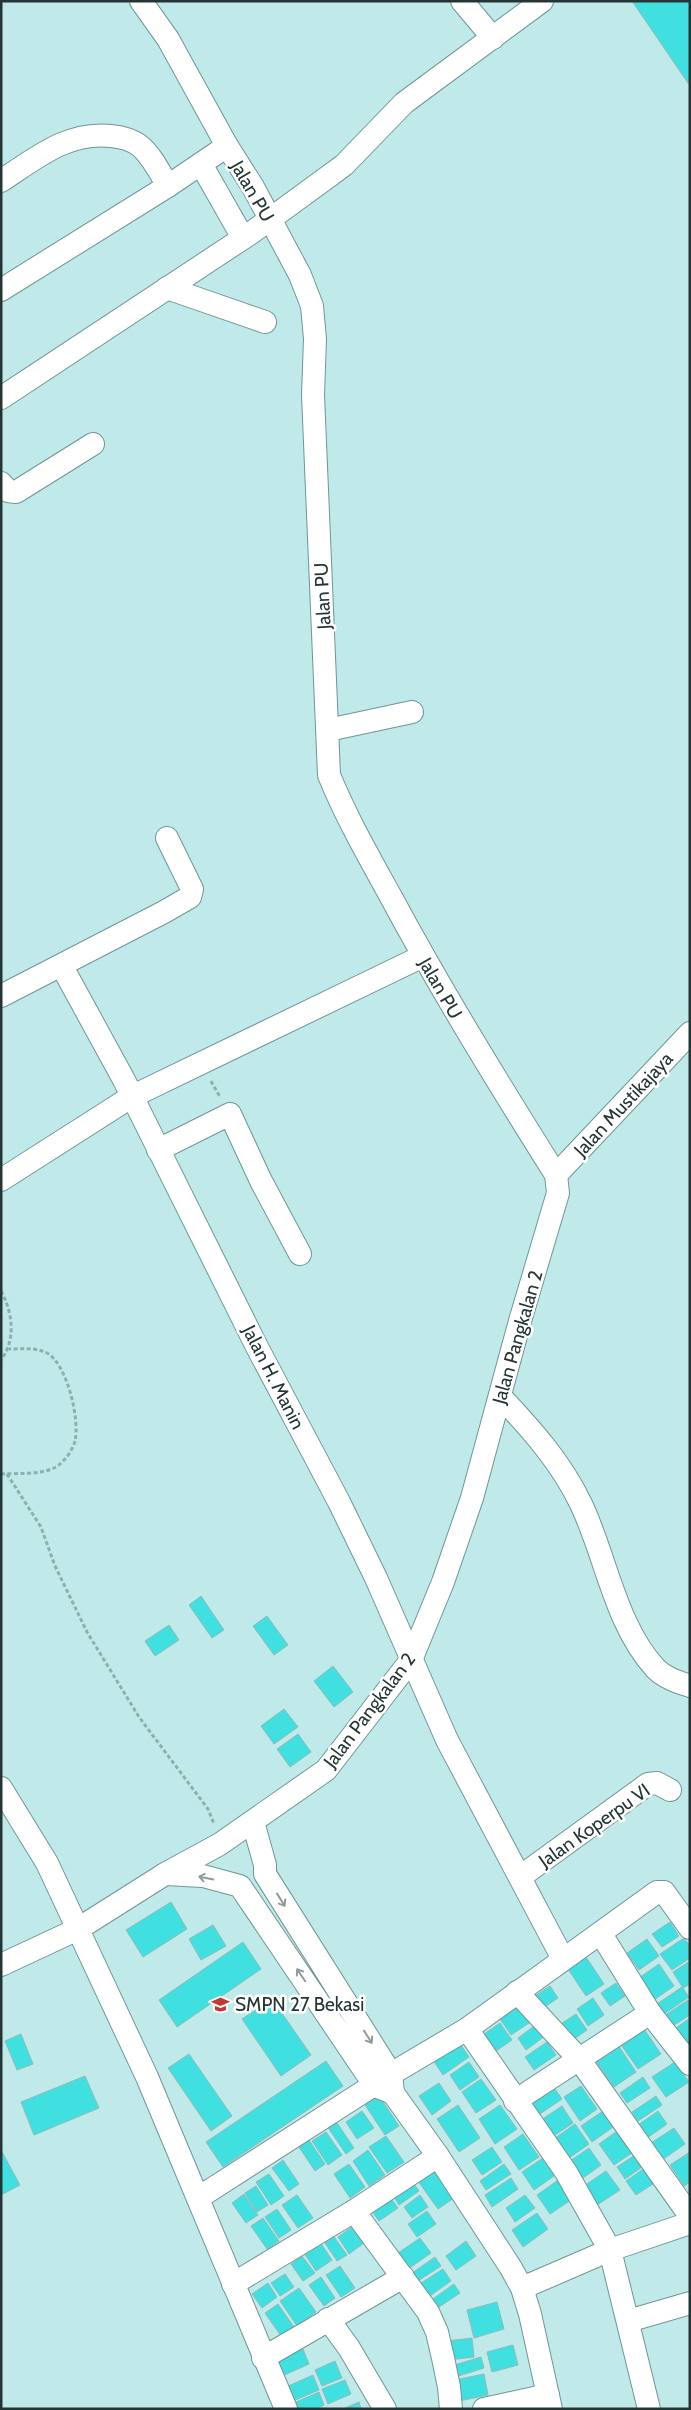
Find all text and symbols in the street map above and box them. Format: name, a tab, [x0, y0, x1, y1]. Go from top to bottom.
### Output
street label: Jalan PU	[225, 156, 279, 226]
street label: Jalan PU	[309, 562, 336, 631]
street label: Jalan PU	[413, 953, 467, 1023]
street label: Jalan Mustikajaya	[568, 1047, 678, 1162]
street label: Jalan Pangkalan 2	[487, 1268, 548, 1408]
street label: Jalan H. Manin	[237, 1320, 310, 1433]
street label: Jalan Pangkalan 2	[318, 1648, 420, 1773]
street label: Jalan Koperpu VI	[533, 1779, 654, 1873]
one-way arrow	[198, 1872, 214, 1882]
one-way arrow	[277, 1892, 287, 1906]
one-way arrow	[296, 1969, 306, 1983]
place label: SMPN 27 Bekasi	[235, 1993, 364, 2016]
school or university icon: SMPN 27 Bekasi	[211, 1994, 231, 2014]
one-way arrow	[363, 2030, 373, 2044]

